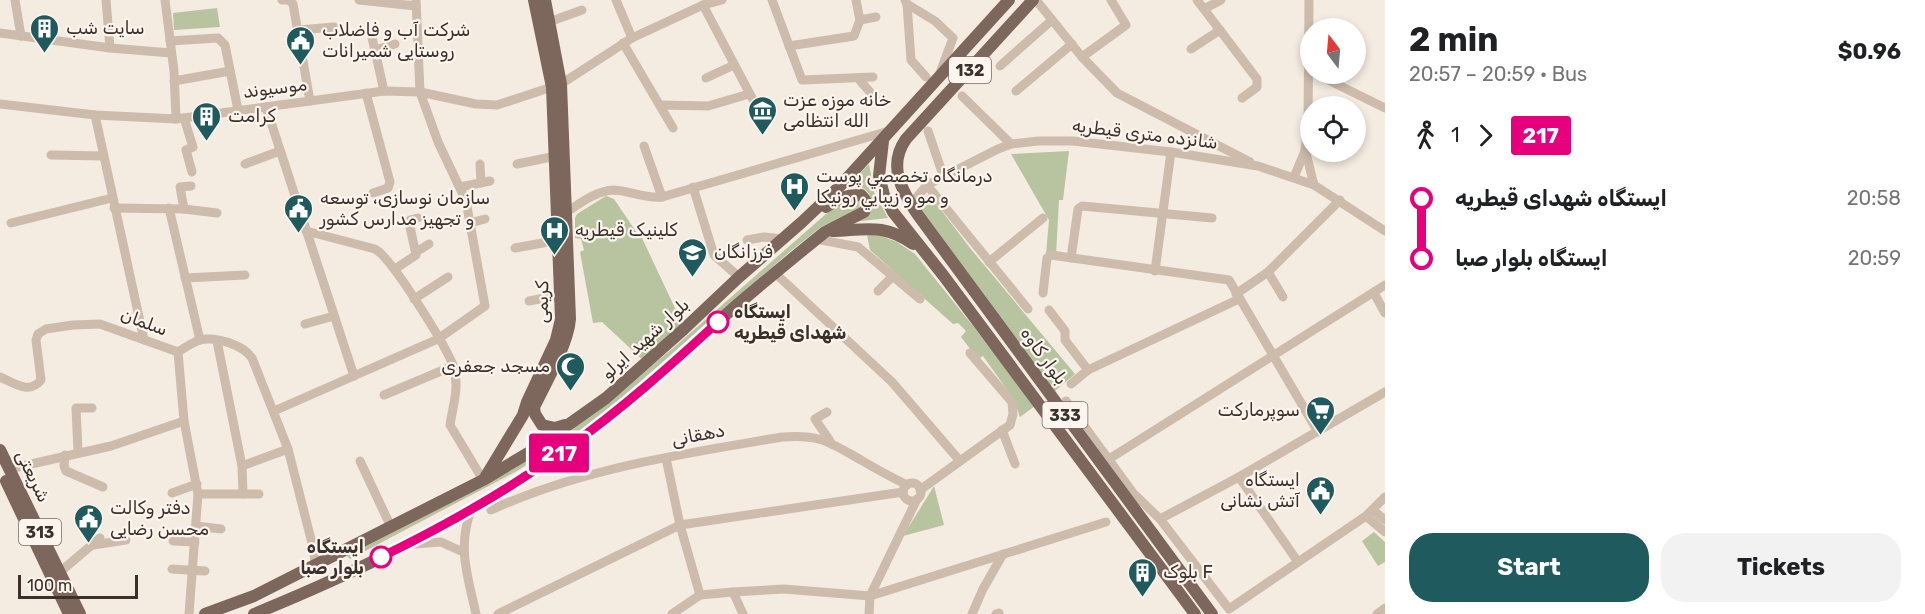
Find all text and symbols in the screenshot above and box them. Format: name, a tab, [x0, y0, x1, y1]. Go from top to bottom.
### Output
building icon: سایت شب	[29, 12, 61, 54]
place label: سایت شب	[66, 17, 145, 39]
north arrow	[1300, 18, 1366, 84]
map controls	[1300, 18, 1366, 162]
place label: شرکت آب و فاضلاب روستایی شمیرانات	[322, 19, 470, 62]
text: 2 min	[1409, 20, 1498, 59]
public building icon: شرکت آب و فاضلاب روستایی شمیرانات	[285, 24, 317, 66]
text: $0.96	[1838, 38, 1901, 65]
road number: 132	[949, 57, 991, 83]
text: 20:57 – 20:59 · Bus	[1409, 62, 1587, 86]
street label: موسیوند	[242, 73, 308, 103]
place label: خانه موزه عزت الله انتظامی	[783, 89, 891, 132]
museum icon: خانه موزه عزت الله انتظامی	[746, 94, 778, 136]
button: locate	[1300, 96, 1366, 162]
building icon: کرامت	[191, 100, 223, 142]
place label: کرامت	[228, 105, 276, 127]
street label: شانزده متری قیطریه	[1071, 114, 1219, 154]
icon: walk	[1409, 119, 1442, 152]
icon: forward	[1469, 119, 1502, 152]
text: 1	[1451, 123, 1460, 147]
text: 217	[1523, 123, 1559, 148]
place label: درمانگاه تخصصي پوست و مو و زيبايي رونيكا	[816, 165, 992, 210]
hospital icon: درمانگاه تخصصي پوست و مو و زيبايي رونيكا	[779, 170, 811, 212]
text: ایستگاه شهدای قیطریه	[1455, 185, 1667, 212]
text: 20:58	[1847, 186, 1901, 210]
place label: سازمان نوسازی، توسعه و تجهیز مدارس کشور	[319, 187, 490, 230]
public building icon: سازمان نوسازی، توسعه و تجهیز مدارس کشور	[283, 192, 315, 234]
hospital icon: کلینیک قیطریه	[538, 214, 570, 256]
place label: کلینیک قیطریه	[575, 219, 678, 241]
school or university icon: فرزانگان	[677, 236, 709, 278]
place label: فرزانگان	[714, 241, 773, 263]
text: ایستگاه بلوار صبا	[1455, 245, 1608, 272]
text: 20:59	[1848, 246, 1901, 270]
street label: کریمی	[531, 280, 553, 324]
street label: بلوار شهید ایرلو	[596, 294, 694, 384]
place label: ایستگاه شهدای قیطریه	[734, 301, 846, 344]
street label: سلمان	[117, 303, 171, 341]
marker: ایستگاه شهدای قیطریه	[707, 311, 729, 333]
street label: بلوار کاوه	[1016, 323, 1072, 389]
mosque icon: مسجد جعفری	[555, 350, 587, 392]
place label: مسجد جعفری	[441, 355, 550, 377]
supermarket icon: سوپرمارکت	[1305, 394, 1337, 436]
place label: سوپرمارکت	[1217, 399, 1300, 422]
road number: 333	[1042, 402, 1088, 428]
street label: دهقانی	[669, 419, 727, 451]
line badge: 217	[524, 434, 594, 472]
text: 217	[541, 441, 577, 466]
street label: شریعتی	[11, 446, 55, 506]
place label: ایستگاه آتش نشانی	[1220, 469, 1301, 512]
public building icon: ایستگاه آتش نشانی	[1305, 474, 1337, 516]
place label: دفتر وکالت محسن رضایی	[110, 497, 209, 540]
public building icon: دفتر وکالت محسن رضایی	[73, 502, 105, 544]
road number: 313	[19, 519, 61, 545]
button: Start	[1409, 533, 1649, 602]
button: Tickets	[1661, 533, 1901, 602]
place label: ایستگاه بلوار صبا	[300, 536, 364, 579]
marker: ایستگاه بلوار صبا	[370, 546, 392, 568]
building icon: بلوک F	[1126, 556, 1158, 598]
place label: بلوک F	[1163, 561, 1213, 583]
scale bar	[18, 572, 138, 600]
text: 100 m	[27, 576, 72, 595]

